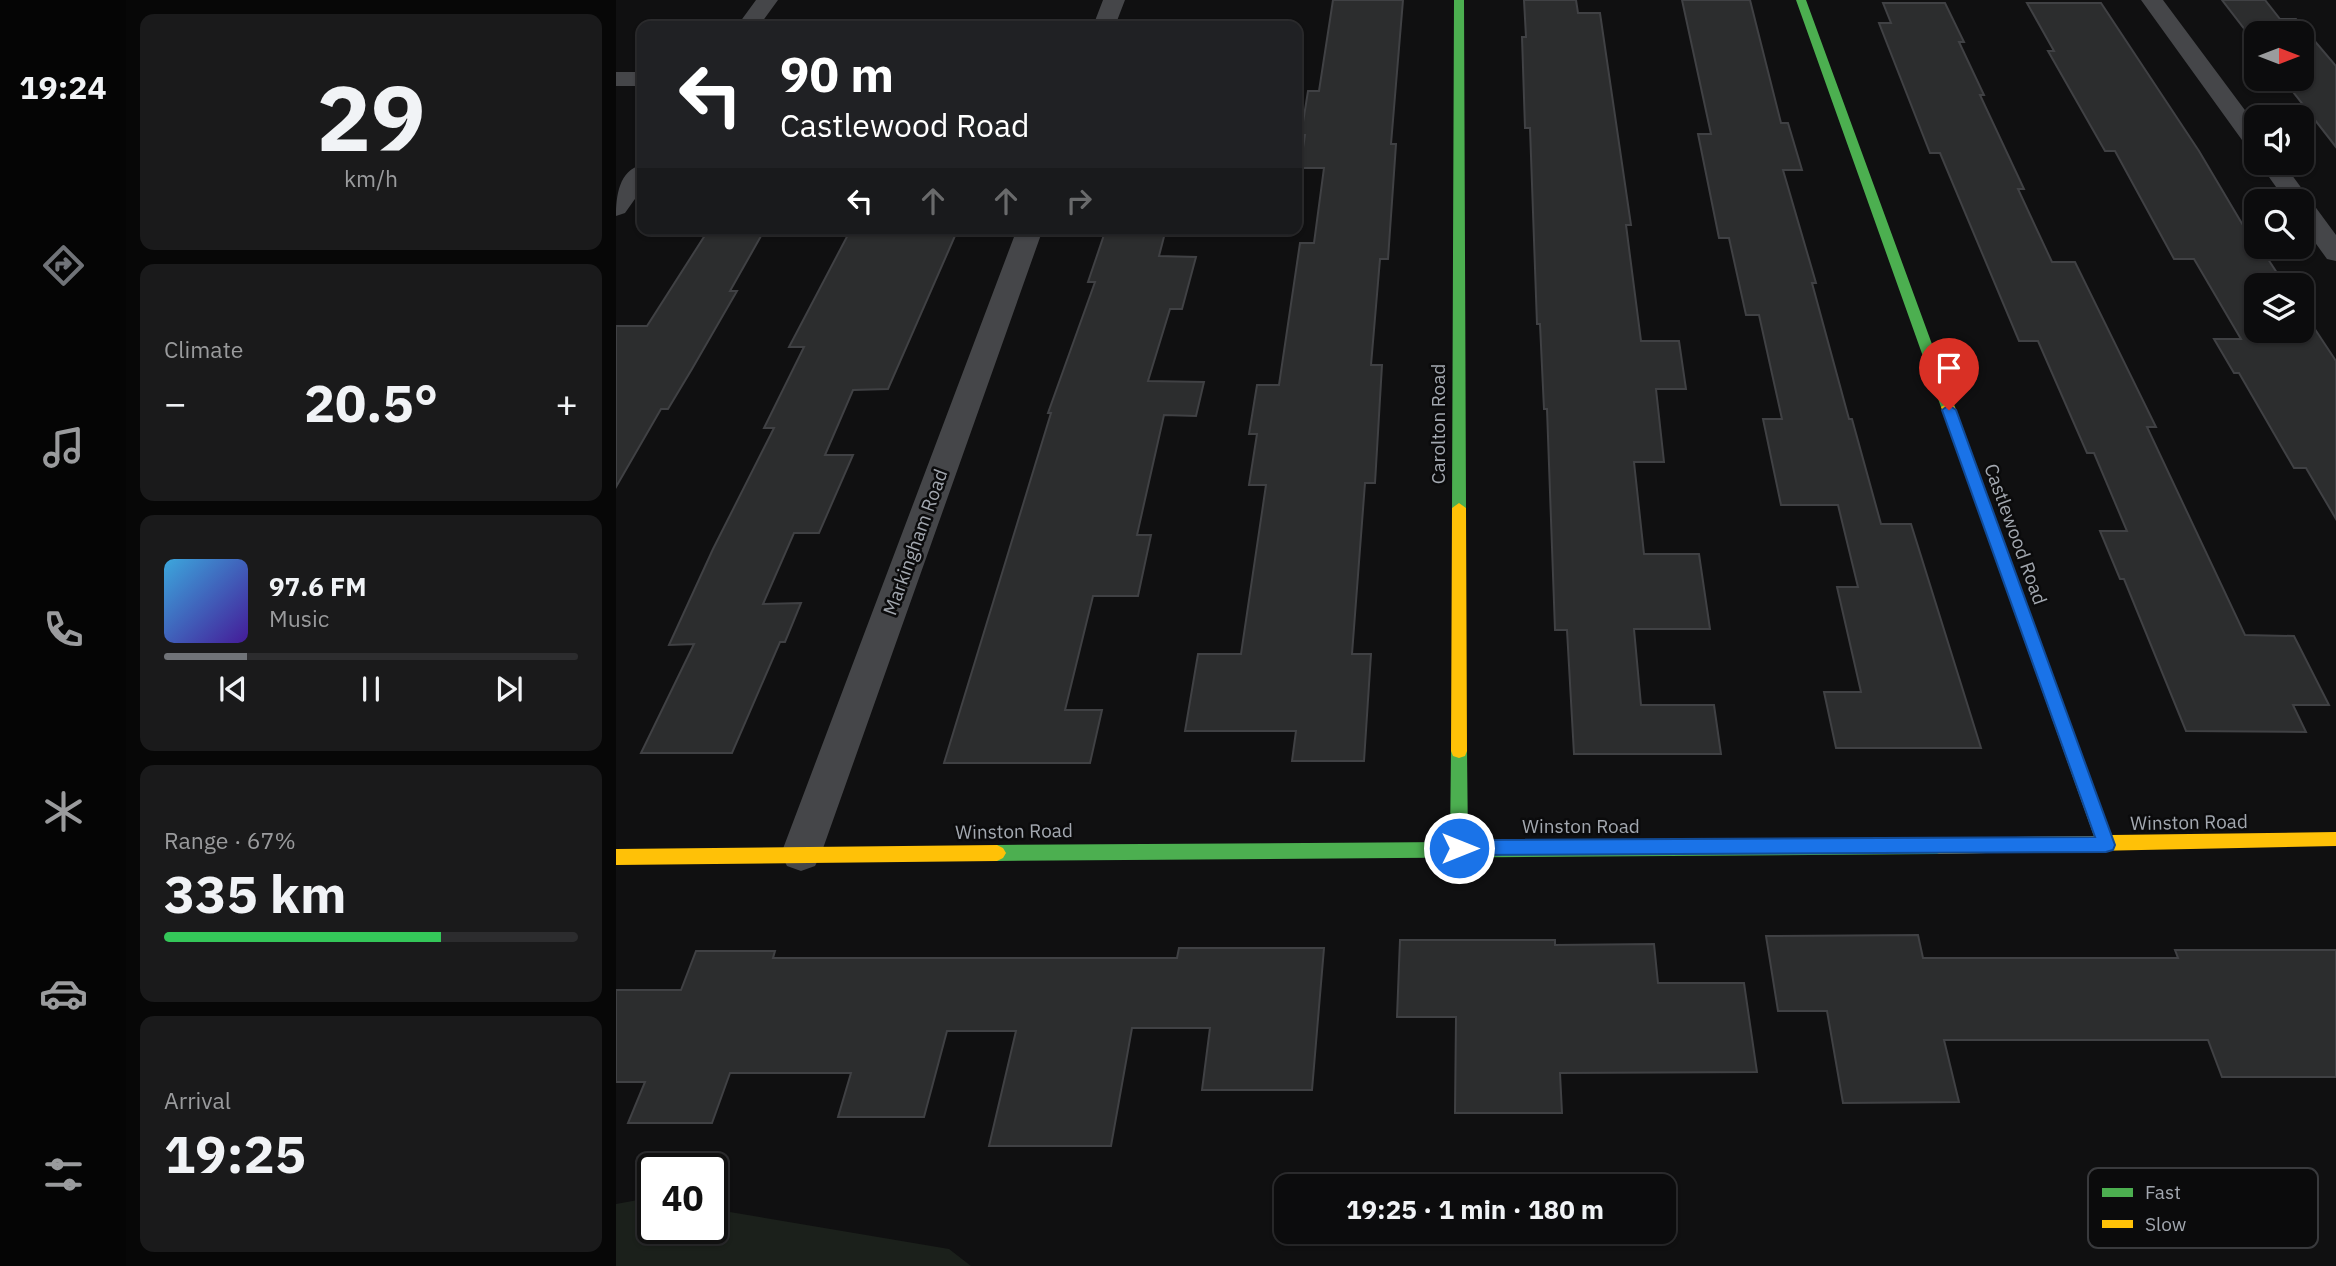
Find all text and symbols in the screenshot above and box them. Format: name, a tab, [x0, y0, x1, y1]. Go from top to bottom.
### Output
north arrow	[2244, 21, 2314, 91]
map controls	[2244, 21, 2314, 343]
text: 90 m	[780, 42, 894, 105]
icon: left	[665, 49, 756, 140]
text: 29	[316, 58, 426, 176]
text: 19:24	[19, 66, 107, 108]
text: Castlewood Road	[780, 104, 1030, 146]
button: sound	[2244, 105, 2314, 175]
text: km/h	[344, 163, 398, 193]
icon: left	[841, 182, 879, 220]
icon: ahead	[914, 182, 952, 220]
icon: ahead	[987, 182, 1025, 220]
icon: right	[1060, 182, 1098, 220]
button: search	[2244, 189, 2314, 259]
icon: directions	[39, 241, 88, 290]
button: layers	[2244, 273, 2314, 343]
text: Climate	[164, 334, 243, 364]
pin	[1919, 338, 1979, 410]
icon: arrive	[1930, 349, 1968, 387]
street label: Carolton Road	[1426, 364, 1450, 484]
text: 20.5°	[304, 369, 438, 436]
text: −	[164, 378, 187, 427]
text: +	[555, 378, 578, 427]
icon: music	[39, 423, 88, 472]
street label: Castlewood Road	[1979, 460, 2053, 608]
street label: Markingham Road	[877, 466, 953, 618]
text: 97.6 FM	[269, 569, 367, 603]
text: Music	[269, 603, 329, 633]
icon: phone	[39, 605, 88, 654]
icon: previous	[214, 670, 252, 708]
icon: pause	[352, 670, 390, 708]
icon: next	[490, 670, 528, 708]
icon: climate	[39, 787, 88, 836]
street label: Winston Road	[2130, 809, 2248, 835]
position arrow	[1422, 811, 1496, 885]
street label: Winston Road	[1522, 814, 1640, 838]
street label: Winston Road	[955, 818, 1073, 844]
text: Range · 67%	[164, 825, 296, 855]
text: 335 km	[164, 860, 346, 927]
icon: car	[39, 969, 88, 1018]
text: Arrival	[164, 1085, 231, 1115]
text: 19:25	[164, 1120, 306, 1187]
icon: filters	[39, 1150, 88, 1199]
speed limit sign: 40	[637, 1153, 728, 1244]
legend	[2088, 1168, 2318, 1248]
text: Fast	[2145, 1180, 2181, 1204]
text: 19:25 · 1 min · 180 m	[1346, 1192, 1604, 1226]
text: Slow	[2145, 1212, 2186, 1236]

